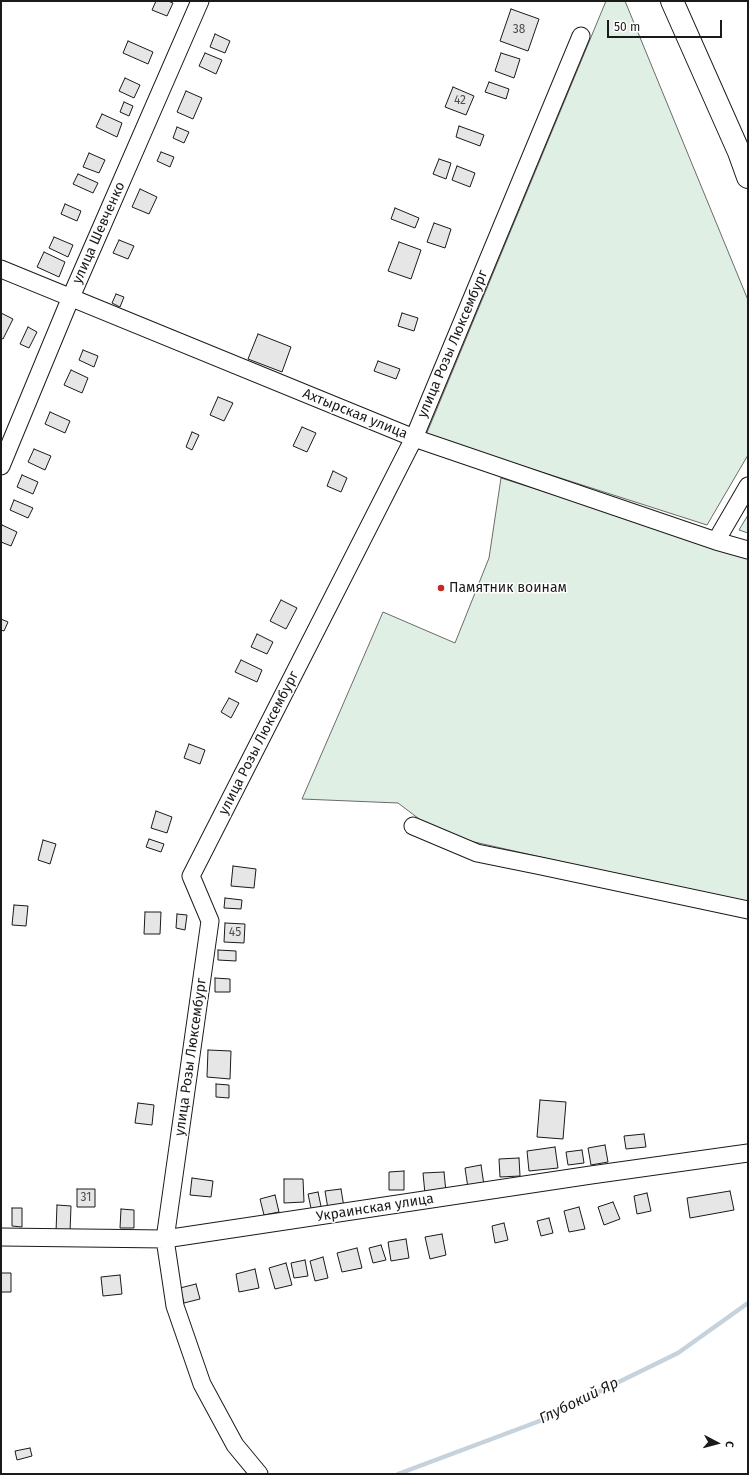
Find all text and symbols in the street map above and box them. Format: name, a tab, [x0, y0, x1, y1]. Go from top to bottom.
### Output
scale bar	[609, 12, 724, 38]
text: 50 m	[614, 20, 640, 34]
house number: 38	[513, 23, 525, 37]
house number: 42	[454, 94, 466, 108]
street label: улица Шевченко	[69, 179, 129, 287]
street label: улица Розы Люксембург	[414, 267, 492, 421]
street label: Ахтырская улица	[300, 385, 410, 443]
place label: Памятник воинам	[449, 580, 567, 596]
marker: Памятник воинам	[436, 583, 446, 593]
street label: улица Розы Люксембург	[215, 668, 303, 818]
house number: 45	[229, 926, 241, 940]
street label: улица Розы Люксембург	[172, 977, 210, 1137]
street label: Украинская улица	[315, 1190, 435, 1226]
house number: 31	[81, 1191, 91, 1205]
water label: Глубокий Яр	[536, 1374, 622, 1428]
north arrow	[697, 1423, 737, 1463]
text: С	[723, 1440, 736, 1448]

